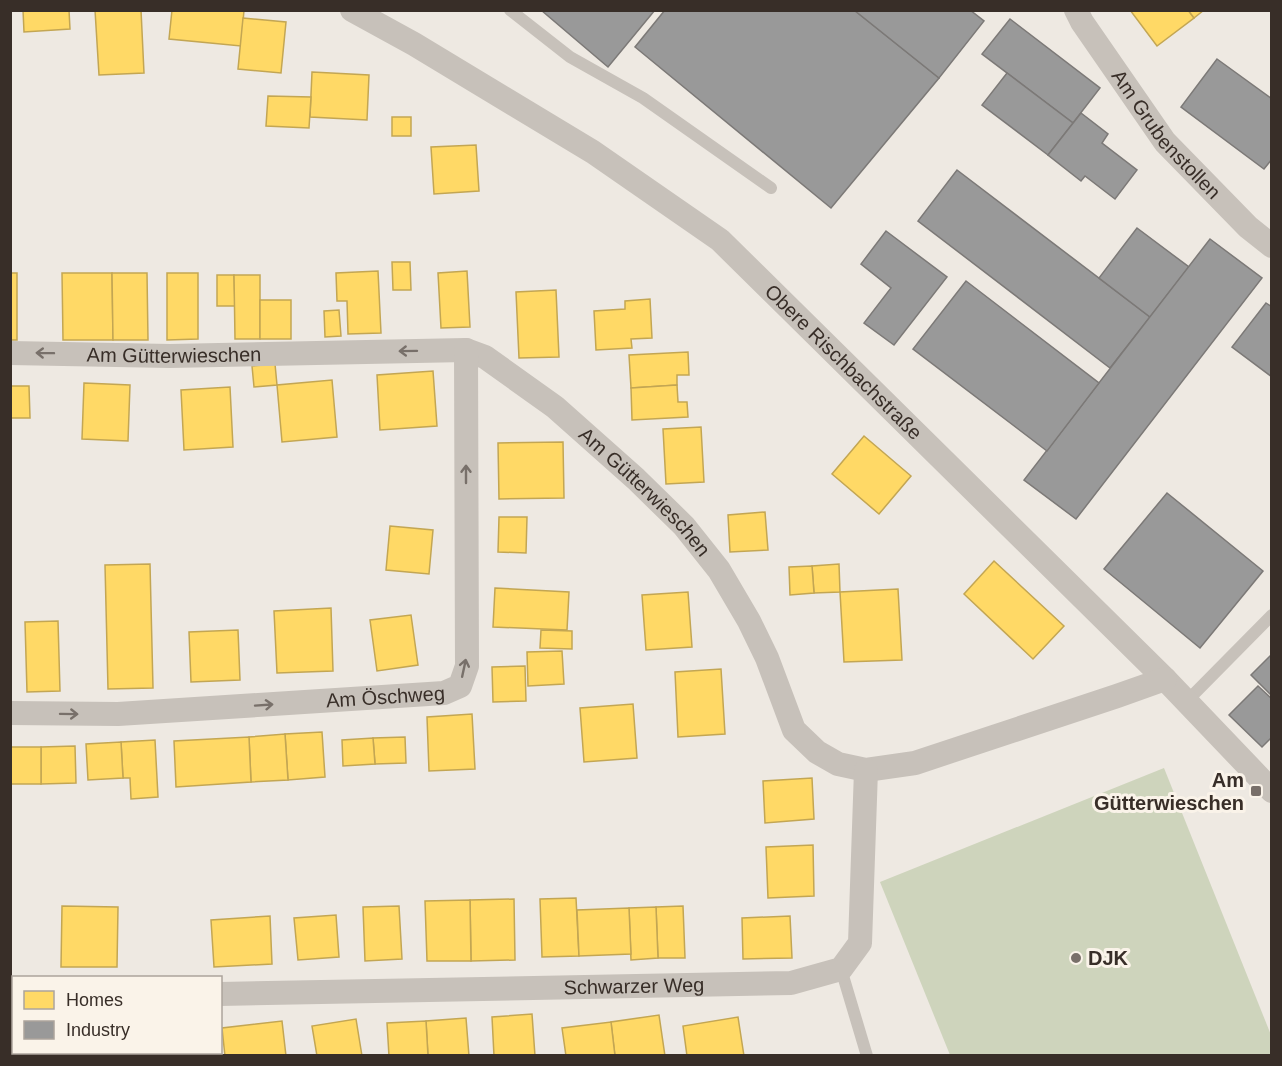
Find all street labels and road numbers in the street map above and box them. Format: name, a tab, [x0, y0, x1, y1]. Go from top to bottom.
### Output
street label: Am Grubenstollen	[1107, 66, 1225, 203]
street label: Obere Rischbachstraße	[761, 280, 927, 444]
street label: Am Gütterwieschen	[86, 343, 261, 367]
street label: Am Gütterwieschen	[575, 423, 715, 561]
street label: Am Öschweg	[325, 682, 446, 712]
street label: Schwarzer Weg	[563, 974, 705, 998]

